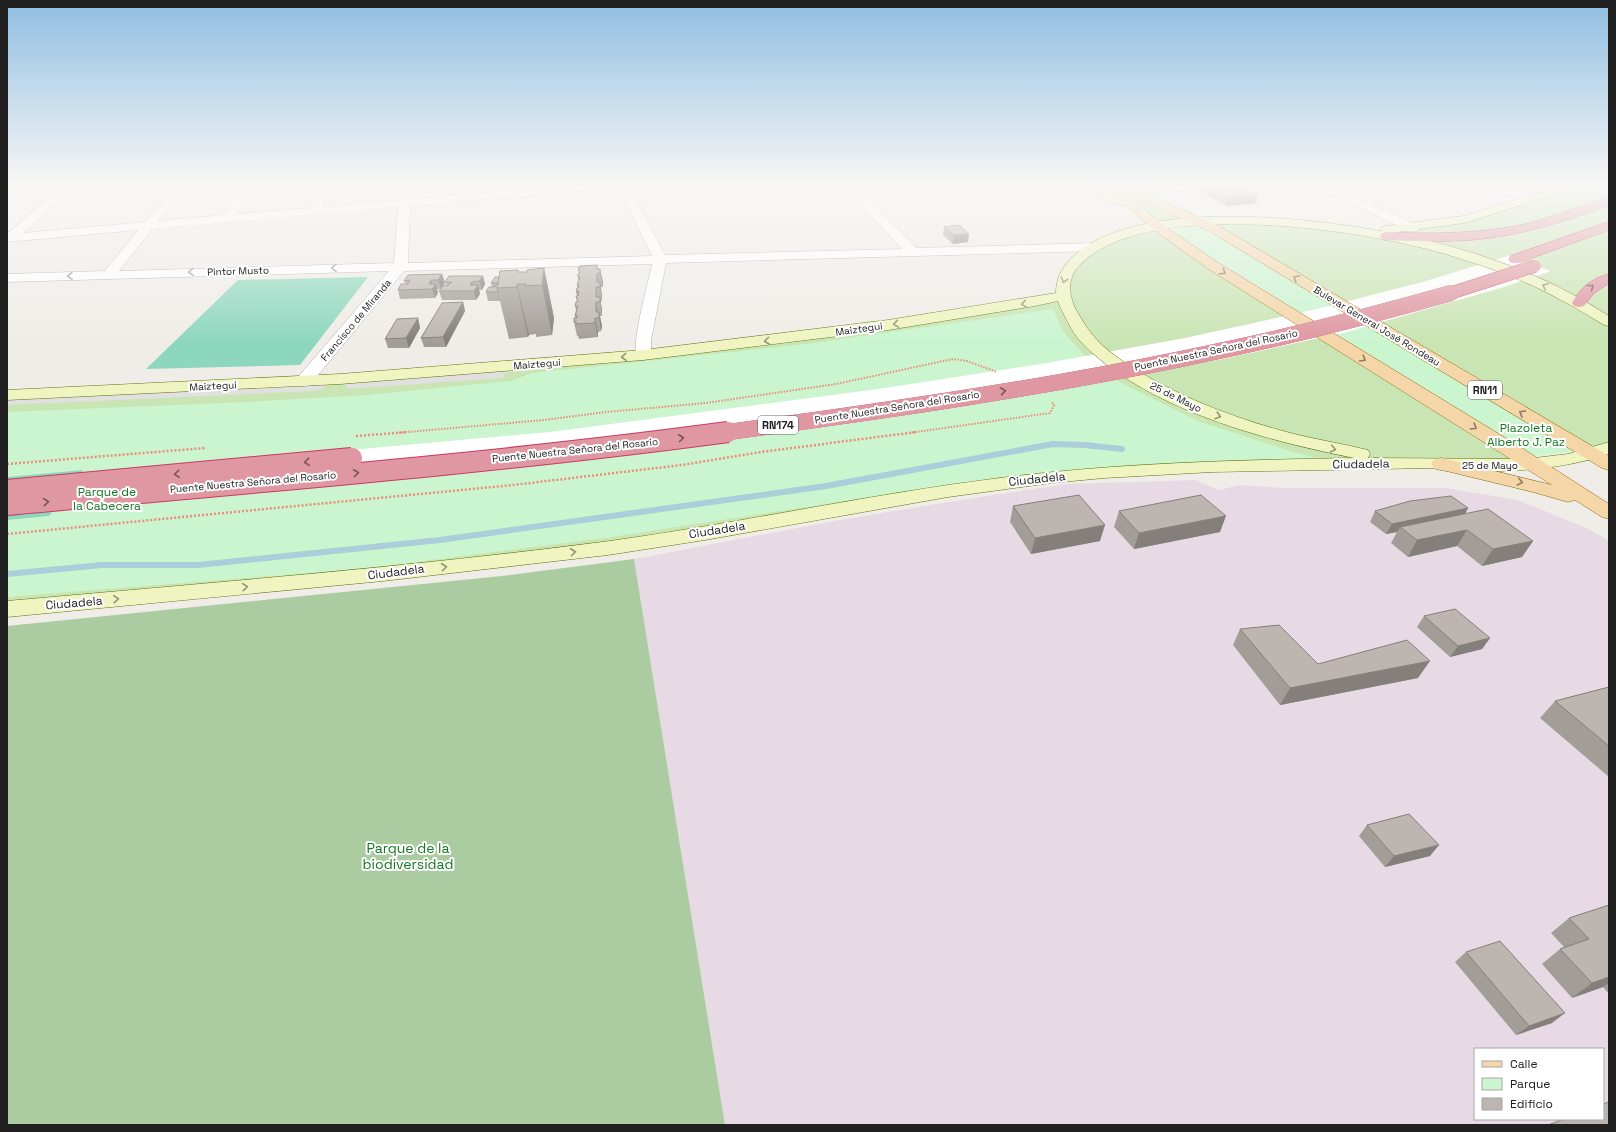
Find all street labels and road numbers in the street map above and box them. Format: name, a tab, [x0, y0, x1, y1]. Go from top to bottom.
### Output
street label: Pintor Musto	[207, 263, 269, 279]
street label: Francisco de Miranda	[318, 276, 394, 364]
street label: Bulevar General José Rondeau	[1311, 283, 1443, 369]
street label: Maiztegui	[835, 319, 883, 339]
street label: Puente Nuestra Señora del Rosario	[1133, 326, 1299, 374]
street label: Maiztegui	[513, 355, 561, 373]
street label: Maiztegui	[189, 378, 237, 394]
street label: 25 de Mayo	[1148, 379, 1204, 415]
road number: RN11	[1468, 381, 1502, 399]
street label: Puente Nuestra Señora del Rosario	[814, 388, 980, 426]
road number: RN174	[758, 416, 798, 434]
street label: Puente Nuestra Señora del Rosario	[491, 435, 659, 465]
street label: Ciudadela	[1332, 456, 1390, 472]
street label: 25 de Mayo	[1462, 459, 1518, 472]
street label: Puente Nuestra Señora del Rosario	[169, 468, 337, 496]
street label: Ciudadela	[1008, 468, 1066, 490]
street label: Ciudadela	[688, 518, 747, 542]
street label: Ciudadela	[367, 561, 425, 583]
street label: Ciudadela	[45, 593, 103, 613]

